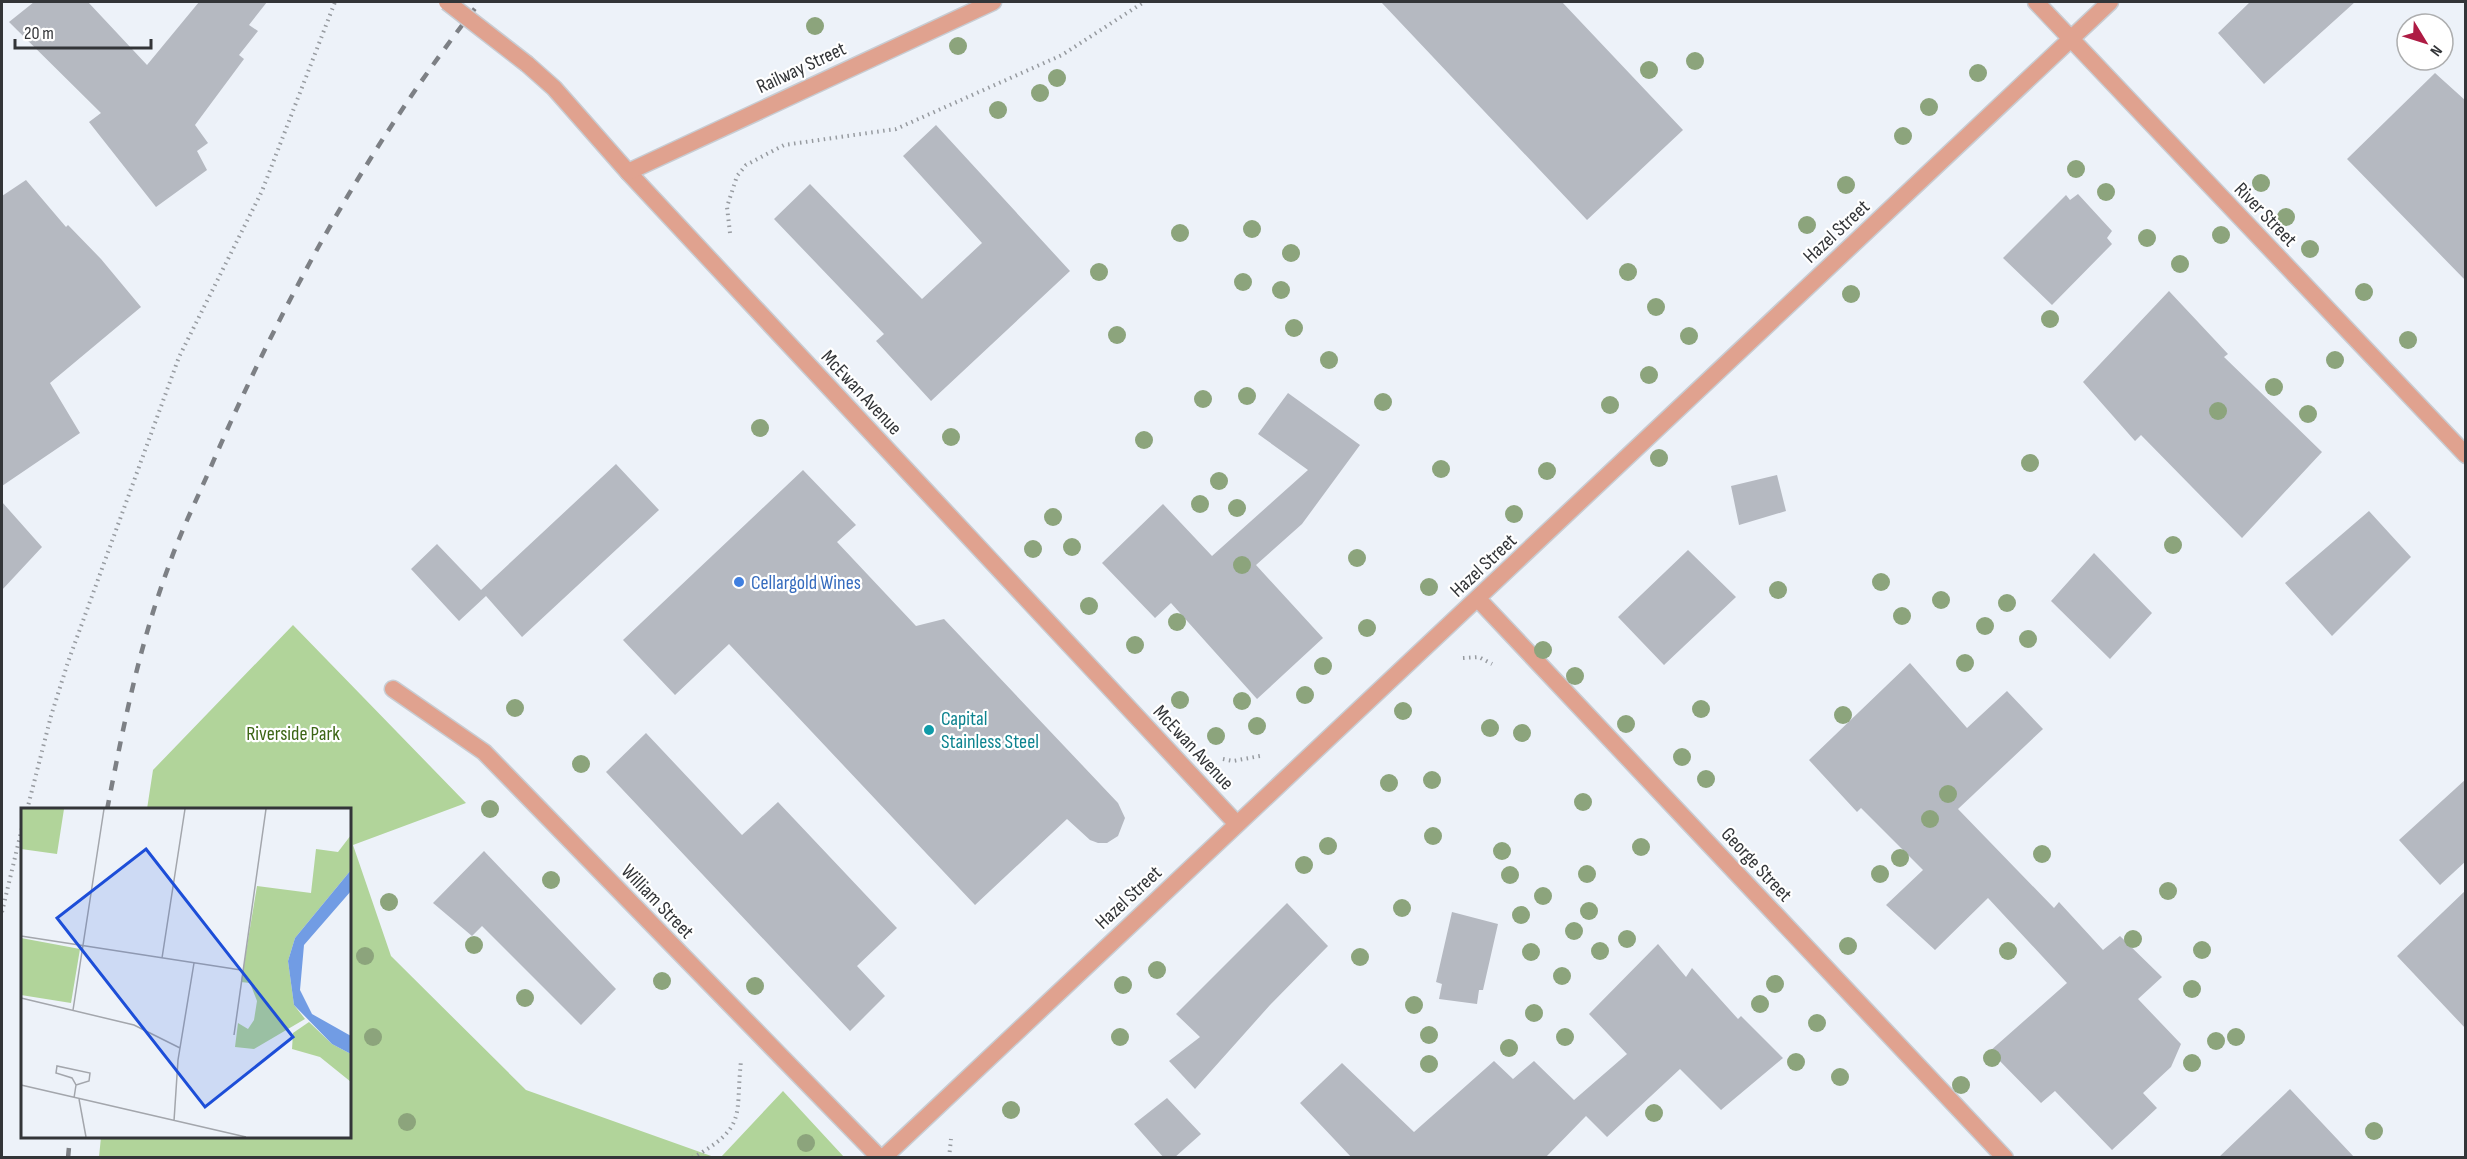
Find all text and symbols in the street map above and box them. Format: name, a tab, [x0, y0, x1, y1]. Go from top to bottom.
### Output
scale bar	[15, 12, 152, 50]
north arrow	[2395, 12, 2455, 72]
text: 20 m	[24, 23, 54, 44]
street label: Railway Street	[753, 37, 850, 99]
text: N	[2426, 41, 2446, 60]
street label: River Street	[2229, 178, 2302, 252]
street label: Hazel Street	[1799, 195, 1875, 268]
street label: McEwan Avenue	[816, 345, 907, 440]
street label: Hazel Street	[1446, 529, 1522, 602]
place label: Cellargold Wines	[751, 571, 861, 595]
marker: Cellargold Wines	[732, 575, 746, 589]
street label: McEwan Avenue	[1148, 700, 1239, 795]
place label: Capital Stainless Steel	[941, 707, 1039, 754]
park label: Riverside Park	[246, 722, 340, 746]
marker: Capital Stainless Steel	[922, 723, 936, 737]
inset map	[21, 808, 351, 1138]
street label: George Street	[1716, 823, 1797, 907]
street label: William Street	[616, 859, 699, 944]
street label: Hazel Street	[1091, 861, 1167, 934]

